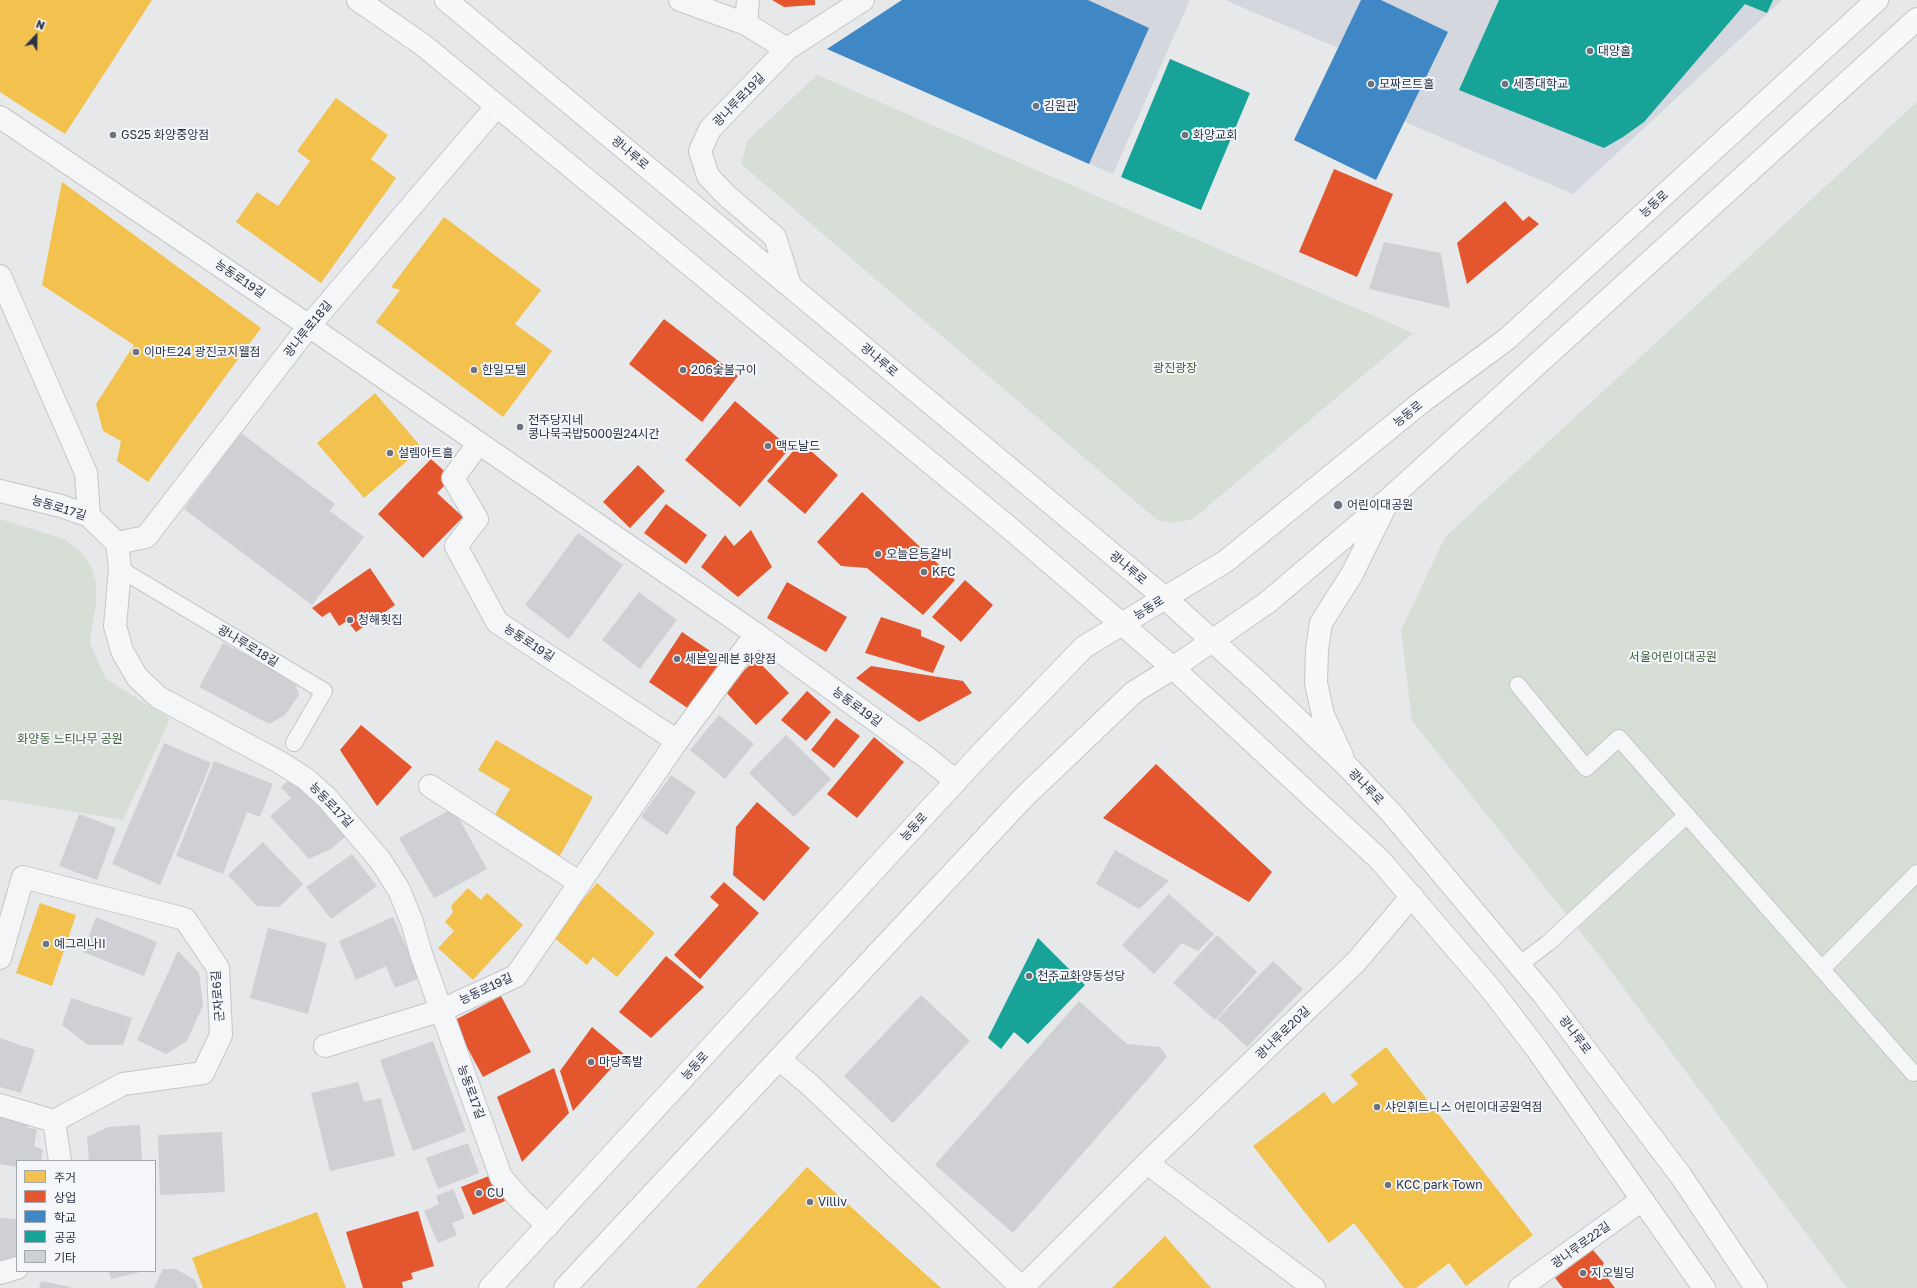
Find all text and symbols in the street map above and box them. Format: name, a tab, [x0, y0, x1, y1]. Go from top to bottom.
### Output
north arrow	[16, 16, 56, 56]
text: N	[34, 17, 47, 32]
place label: 대양홀	[1598, 44, 1631, 58]
marker: 대양홀	[1585, 46, 1595, 56]
street label: 광나루로19길	[710, 70, 768, 130]
place label: 모짜르트홀	[1379, 77, 1434, 91]
place label: 세종대학교	[1513, 77, 1568, 91]
marker: 모짜르트홀	[1366, 79, 1376, 89]
marker: 세종대학교	[1500, 79, 1510, 89]
place label: 김원관	[1044, 99, 1077, 113]
marker: 김원관	[1031, 101, 1041, 111]
place label: GS25 화양중앙점	[121, 128, 209, 142]
place label: 화양교회	[1193, 128, 1237, 142]
marker: GS25 화양중앙점	[108, 130, 118, 140]
marker: 화양교회	[1180, 130, 1190, 140]
street label: 광나루로	[608, 133, 652, 173]
street label: 능동로	[1637, 188, 1671, 220]
street label: 능동로19길	[212, 257, 268, 301]
street label: 광나루로18길	[281, 298, 335, 360]
street label: 광나루로	[857, 340, 901, 380]
place label: 이마트24 광진코지웰점	[144, 345, 261, 359]
marker: 이마트24 광진코지웰점	[131, 347, 141, 357]
park label: 광진광장	[1153, 361, 1197, 375]
place label: 한일모텔	[482, 363, 526, 377]
place label: 206숯불구이	[691, 363, 757, 377]
marker: 한일모텔	[469, 365, 479, 375]
marker: 206숯불구이	[678, 365, 688, 375]
street label: 능동로	[1391, 398, 1425, 430]
place label: 전주당지네 콩나묵국밥5000원24시간	[528, 413, 660, 441]
marker: 전주당지네 콩나묵국밥5000원24시간	[515, 422, 525, 432]
place label: 맥도날드	[776, 439, 820, 453]
marker: 맥도날드	[763, 441, 773, 451]
place label: 설렘아트홀	[398, 446, 453, 460]
marker: 설렘아트홀	[385, 448, 395, 458]
street label: 능동로17길	[30, 493, 88, 523]
place label: 어린이대공원	[1347, 498, 1413, 512]
marker: 어린이대공원	[1332, 499, 1344, 511]
place label: 오늘은등갈비	[886, 547, 952, 561]
street label: 광나루로	[1106, 548, 1150, 588]
marker: 오늘은등갈비	[873, 549, 883, 559]
place label: KFC	[932, 565, 956, 579]
marker: KFC	[919, 567, 929, 577]
street label: 능동로	[1131, 593, 1167, 623]
place label: 청해횟집	[358, 613, 402, 627]
marker: 청해횟집	[345, 615, 355, 625]
street label: 능동로19길	[501, 621, 557, 665]
street label: 광나루로18길	[215, 622, 281, 670]
park label: 서울어린이대공원	[1629, 650, 1717, 664]
place label: 세븐일레븐 화양점	[685, 652, 776, 666]
marker: 세븐일레븐 화양점	[672, 654, 682, 664]
street label: 능동로19길	[830, 684, 884, 730]
park label: 화양동 느티나무 공원	[17, 732, 123, 746]
street label: 광나루로	[1345, 766, 1387, 808]
street label: 능동로17길	[306, 780, 356, 830]
street label: 능동로	[897, 810, 931, 844]
place label: 예그리나II	[54, 937, 106, 951]
marker: 예그리나II	[41, 939, 51, 949]
place label: 천주교화양동성당	[1037, 969, 1125, 983]
street label: 군자로6길	[209, 970, 227, 1022]
street label: 능동로19길	[457, 970, 515, 1008]
marker: 천주교화양동성당	[1024, 971, 1034, 981]
street label: 광나루로20길	[1253, 1004, 1313, 1062]
street label: 광나루로	[1556, 1013, 1594, 1057]
street label: 능동로	[678, 1049, 712, 1083]
place label: 마당족발	[599, 1055, 643, 1069]
marker: 마당족발	[586, 1057, 596, 1067]
street label: 능동로17길	[455, 1063, 487, 1121]
place label: 샤인휘트니스 어린이대공원역점	[1385, 1100, 1543, 1114]
marker: 샤인휘트니스 어린이대공원역점	[1372, 1102, 1382, 1112]
legend	[16, 1160, 156, 1272]
text: 주거	[54, 1170, 76, 1185]
place label: KCC park Town	[1396, 1178, 1483, 1192]
marker: KCC park Town	[1383, 1180, 1393, 1190]
place label: CU	[487, 1186, 504, 1200]
marker: CU	[474, 1188, 484, 1198]
text: 상업	[54, 1190, 76, 1205]
place label: Villiv	[818, 1195, 847, 1209]
marker: Villiv	[805, 1197, 815, 1207]
text: 학교	[54, 1210, 76, 1225]
street label: 광나루로22길	[1549, 1219, 1613, 1271]
text: 공공	[54, 1230, 76, 1245]
text: 기타	[54, 1250, 76, 1265]
place label: 지오빌딩	[1591, 1266, 1635, 1280]
marker: 지오빌딩	[1578, 1268, 1588, 1278]

